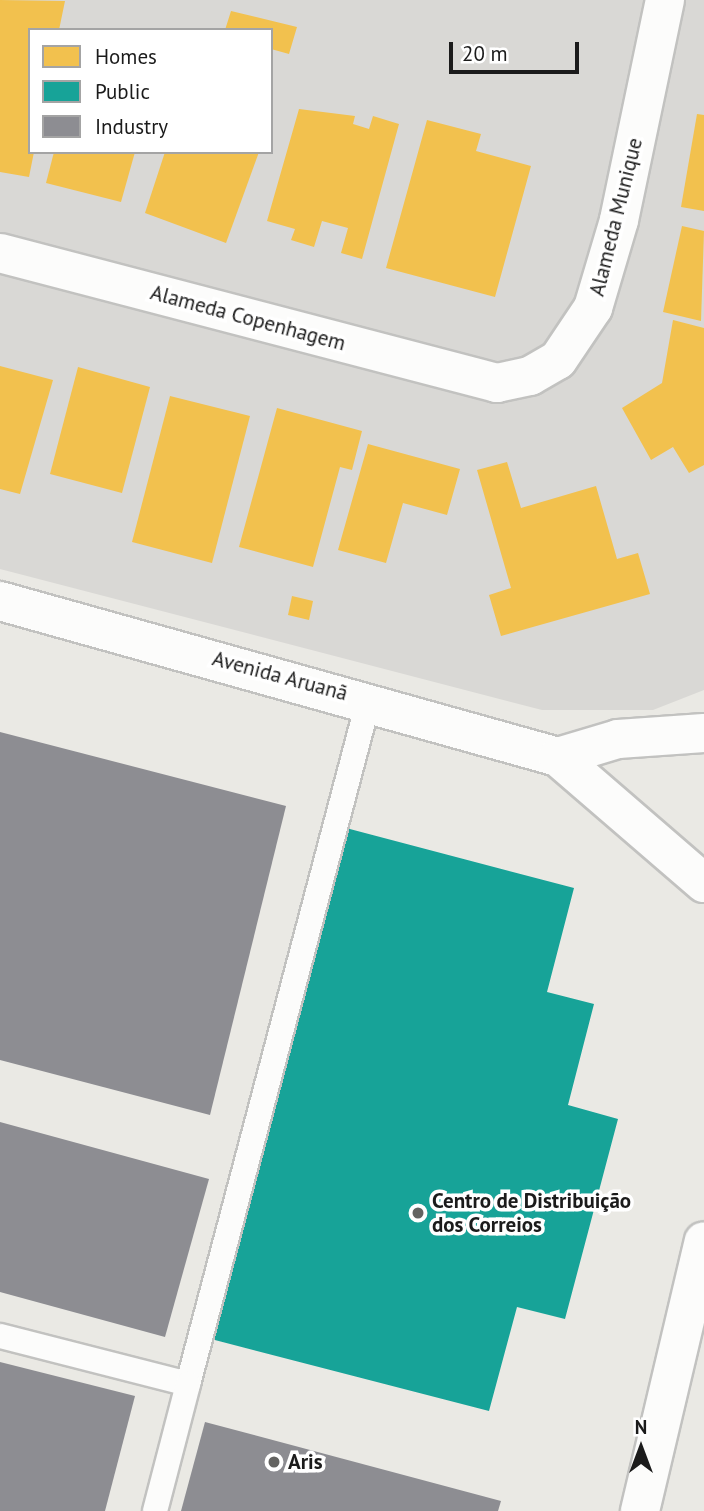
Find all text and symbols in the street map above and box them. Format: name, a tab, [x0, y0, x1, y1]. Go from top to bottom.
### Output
legend	[28, 28, 273, 154]
scale bar	[452, 28, 582, 72]
text: 20 m	[462, 40, 508, 67]
text: Homes	[95, 43, 157, 70]
text: Public	[95, 78, 150, 105]
text: Industry	[95, 113, 168, 140]
street label: Alameda Munique	[584, 135, 648, 299]
street label: Alameda Copenhagem	[148, 280, 348, 356]
street label: Avenida Aruanã	[209, 646, 351, 706]
place label: Centro de Distribuição dos Correios	[432, 1188, 631, 1238]
marker: Centro de Distribuição dos Correios	[410, 1205, 426, 1221]
north arrow	[606, 1413, 676, 1483]
text: N	[635, 1415, 647, 1439]
place label: Aris	[288, 1449, 323, 1475]
marker: Aris	[266, 1454, 282, 1470]

